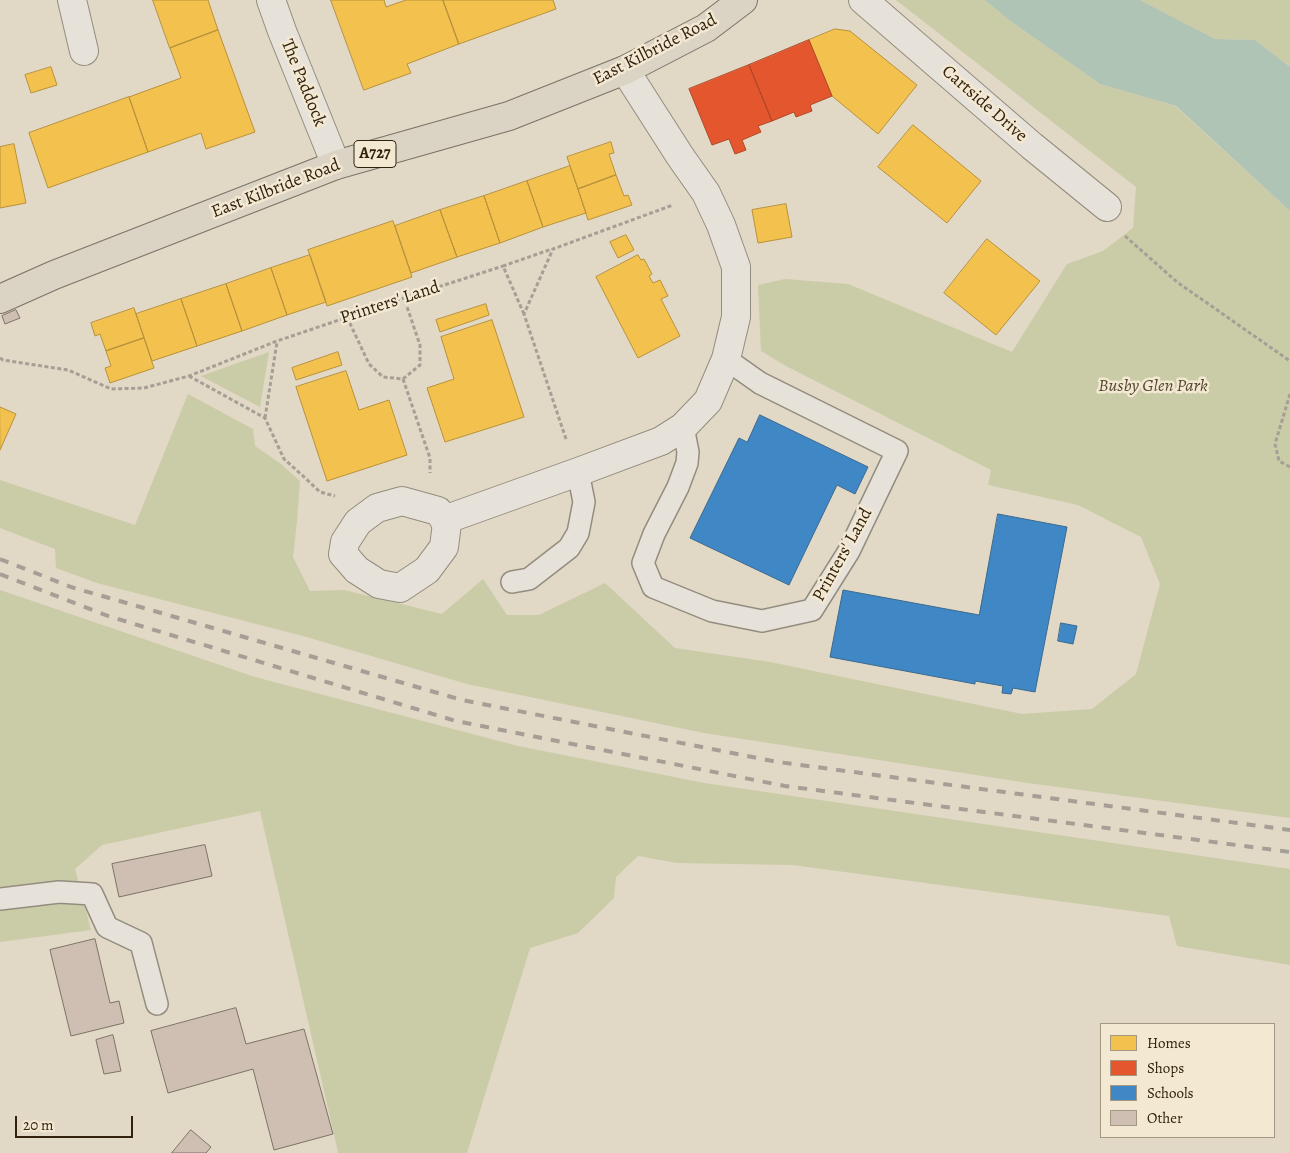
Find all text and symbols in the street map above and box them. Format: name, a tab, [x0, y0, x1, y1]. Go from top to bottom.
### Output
street label: East Kilbride Road	[589, 9, 721, 91]
street label: The Paddock	[276, 36, 330, 130]
street label: Cartside Drive	[937, 61, 1031, 147]
road number: A727	[354, 140, 396, 168]
street label: East Kilbride Road	[209, 155, 343, 223]
street label: Printers' Land	[337, 277, 443, 329]
park label: Busby Glen Park	[1098, 376, 1208, 398]
street label: Printers' Land	[808, 505, 878, 605]
legend	[1100, 1023, 1275, 1138]
text: Homes	[1147, 1033, 1191, 1053]
text: Shops	[1147, 1058, 1184, 1078]
text: Schools	[1147, 1083, 1194, 1103]
scale bar	[18, 1106, 135, 1138]
text: Other	[1147, 1108, 1183, 1128]
text: 20 m	[23, 1115, 54, 1135]

